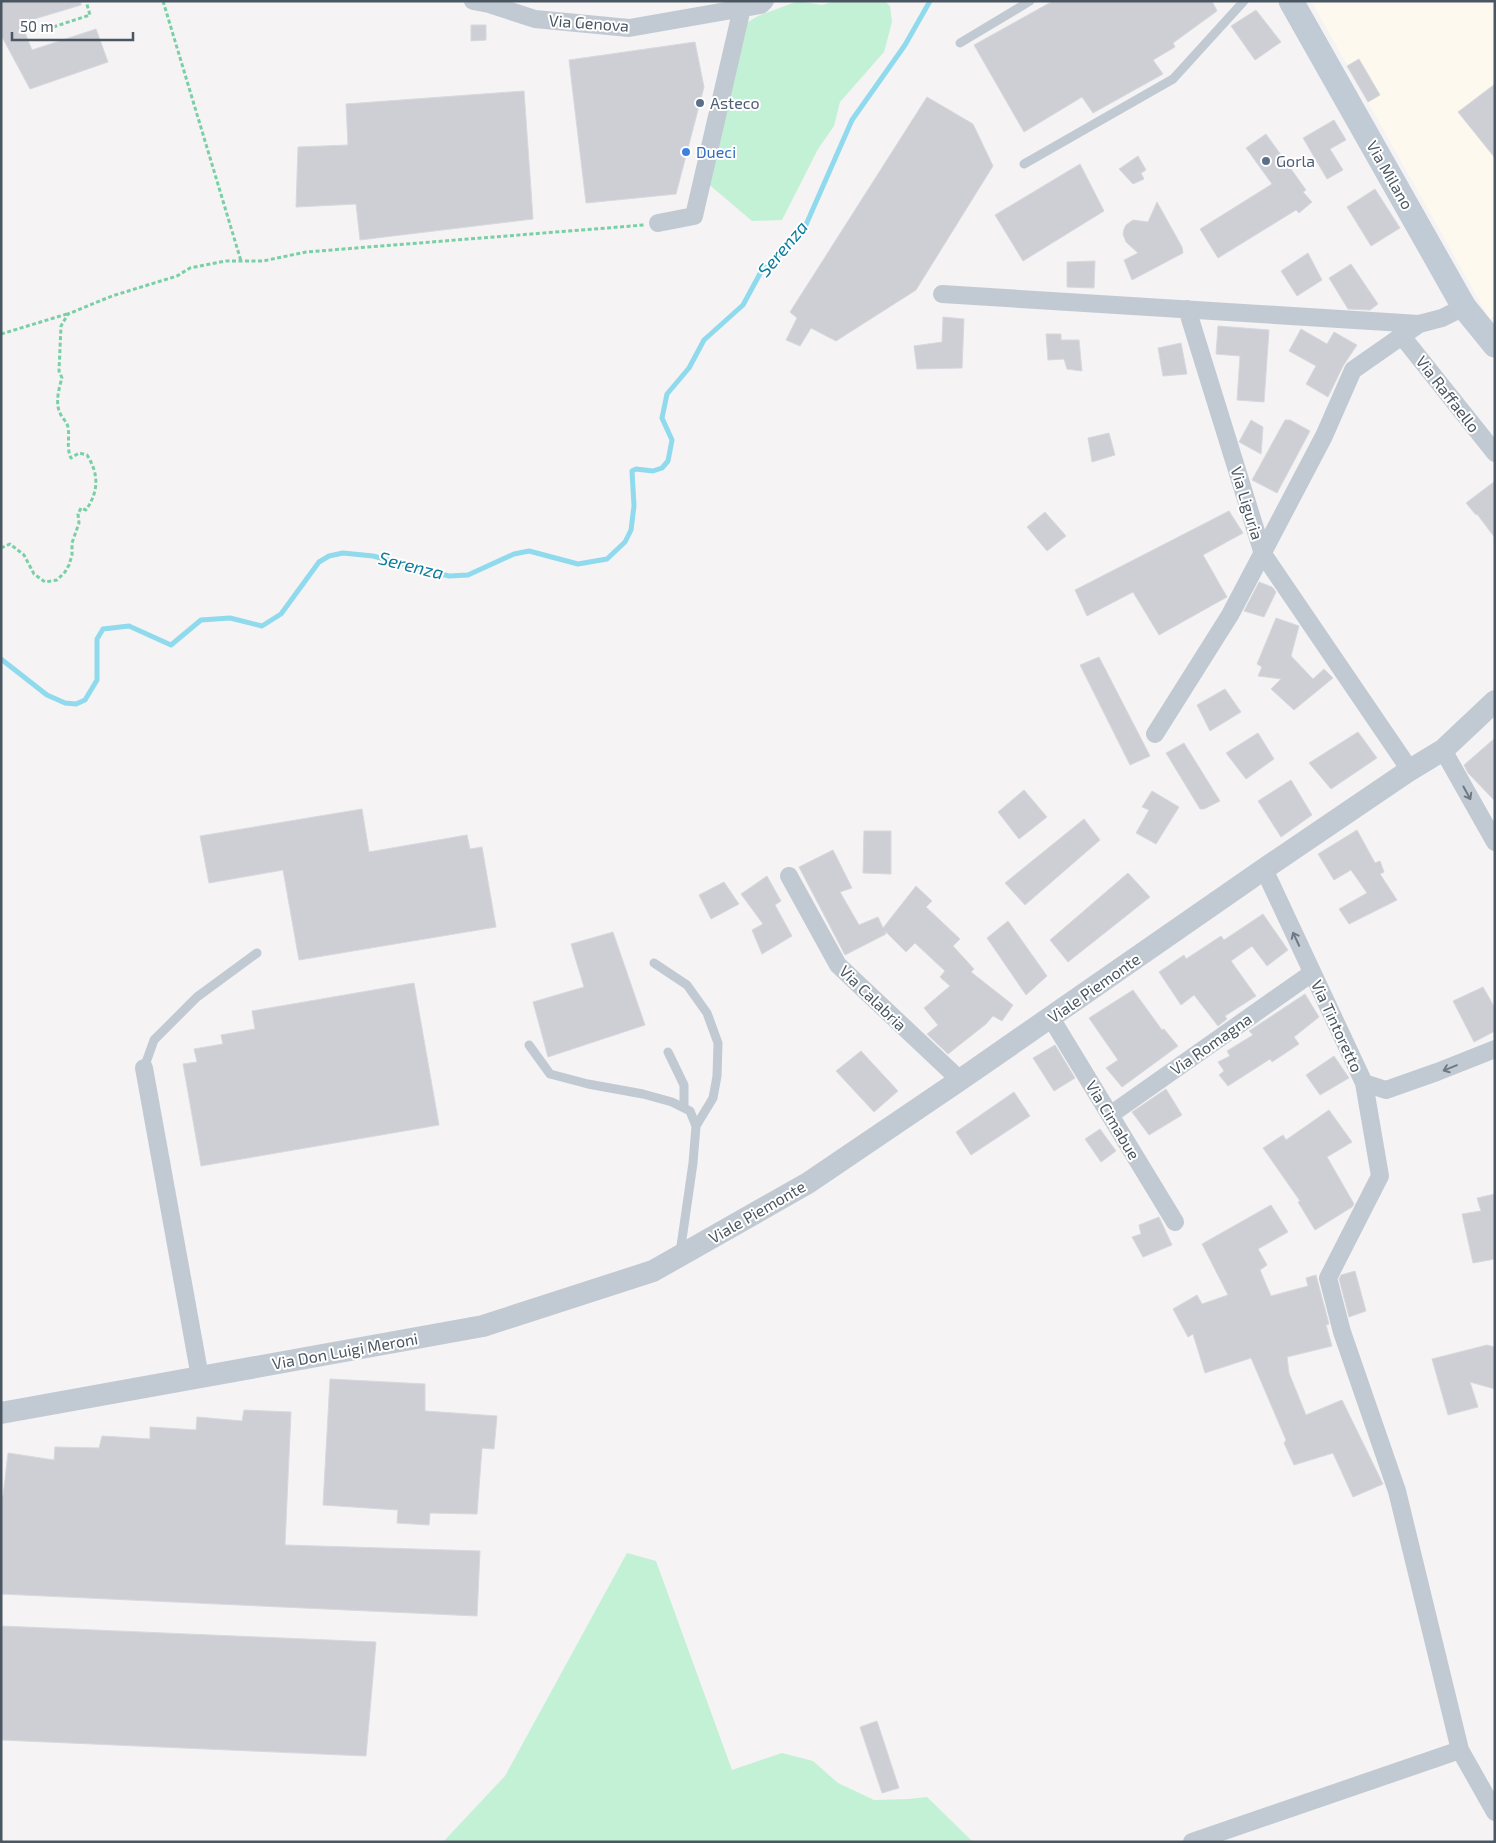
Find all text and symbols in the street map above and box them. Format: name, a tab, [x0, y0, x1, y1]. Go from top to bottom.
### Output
scale bar	[12, 10, 134, 42]
street label: Via Genova	[548, 10, 630, 35]
text: 50 m	[20, 17, 54, 35]
place label: Asteco	[710, 93, 760, 112]
marker: Asteco	[694, 97, 706, 109]
street label: Via Milano	[1363, 137, 1418, 212]
place label: Dueci	[696, 142, 736, 161]
marker: Dueci	[680, 146, 692, 158]
place label: Gorla	[1276, 151, 1315, 170]
marker: Gorla	[1260, 155, 1272, 167]
water label: Serenza	[753, 216, 812, 281]
street label: Via Raffaello	[1413, 352, 1484, 436]
street label: Via Liguria	[1227, 464, 1268, 542]
water label: Serenza	[376, 546, 446, 584]
one-way arrow	[1462, 785, 1472, 799]
one-way arrow	[1291, 932, 1301, 947]
street label: Viale Piemonte	[1044, 949, 1144, 1026]
street label: Via Calabria	[836, 961, 911, 1034]
street label: Via Tintoretto	[1308, 977, 1367, 1075]
street label: Via Romagna	[1166, 1009, 1255, 1079]
one-way arrow	[1442, 1064, 1457, 1073]
street label: Via Cimabue	[1082, 1077, 1144, 1163]
street label: Viale Piemonte	[705, 1176, 808, 1247]
street label: Via Don Luigi Meroni	[271, 1328, 419, 1373]

